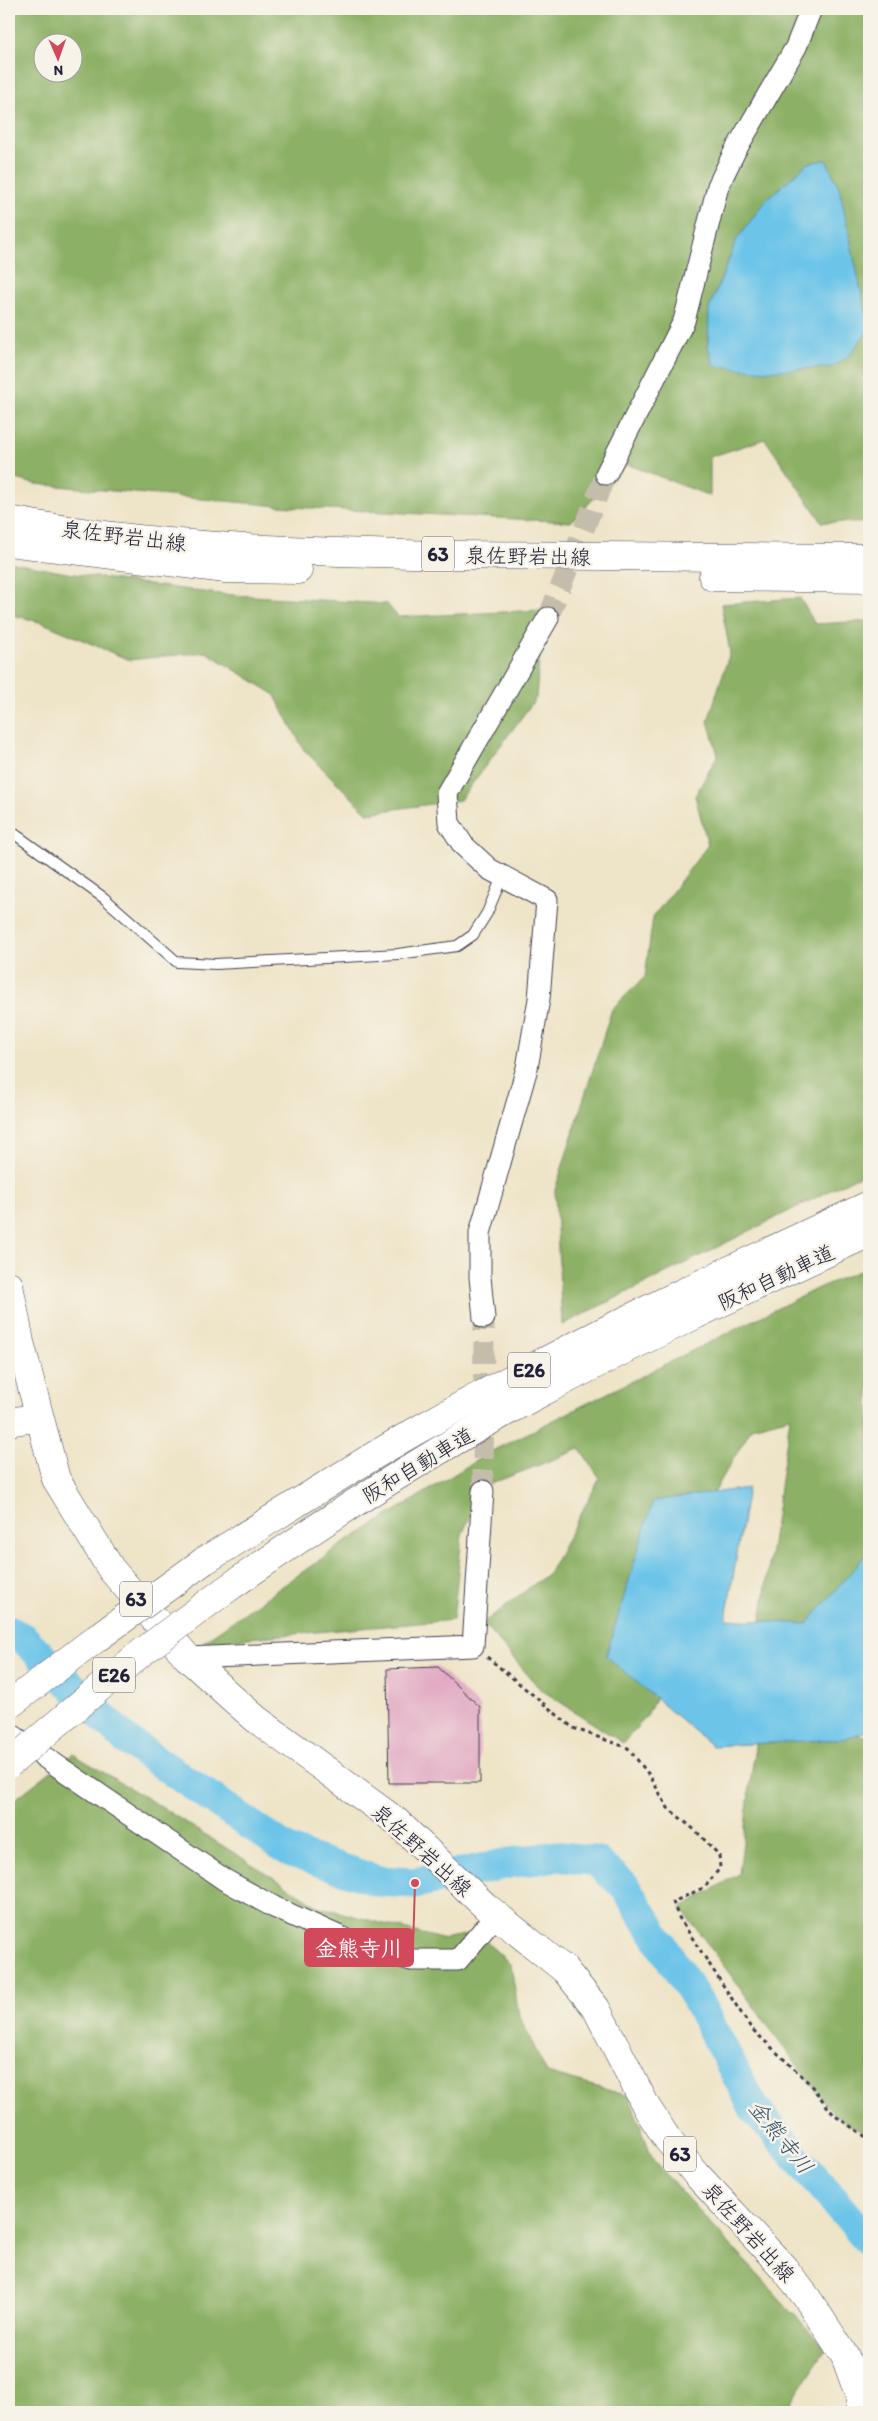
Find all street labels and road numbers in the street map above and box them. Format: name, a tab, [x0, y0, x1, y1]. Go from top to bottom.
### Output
street label: 泉佐野岩出線	[60, 516, 188, 556]
road number: 63	[422, 536, 454, 572]
street label: 泉佐野岩出線	[465, 542, 591, 570]
street label: 阪和自動車道	[714, 1239, 838, 1315]
road number: E26	[508, 1352, 550, 1388]
street label: 阪和自動車道	[358, 1422, 478, 1508]
road number: 63	[120, 1582, 152, 1616]
road number: E26	[93, 1658, 135, 1692]
street label: 泉佐野岩出線	[367, 1799, 477, 1901]
road number: 63	[664, 2136, 696, 2172]
street label: 泉佐野岩出線	[698, 2177, 800, 2287]

